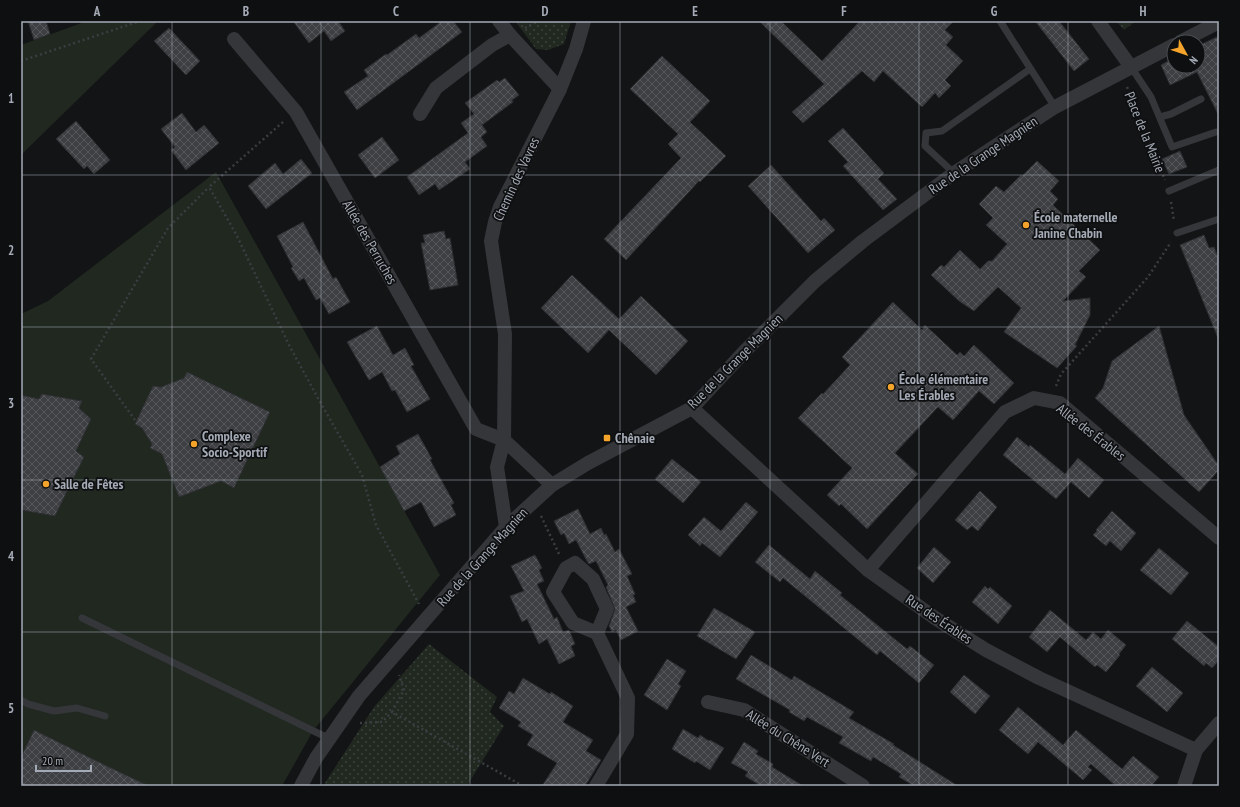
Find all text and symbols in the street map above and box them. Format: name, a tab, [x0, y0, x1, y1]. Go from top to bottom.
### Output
text: A	[93, 3, 101, 20]
text: B	[243, 3, 249, 20]
text: C	[393, 3, 399, 20]
text: D	[542, 3, 549, 20]
text: E	[692, 3, 698, 20]
text: F	[841, 3, 847, 20]
text: G	[991, 3, 998, 20]
text: H	[1140, 3, 1147, 20]
north arrow	[1166, 34, 1206, 74]
text: N	[1186, 54, 1201, 67]
street label: Place de la Mairie	[1121, 89, 1169, 175]
text: 1	[8, 90, 14, 107]
street label: Rue de la Grange Magnien	[925, 112, 1041, 198]
street label: Chemin des Vavres	[489, 134, 543, 224]
street label: Allée des Perruches	[339, 197, 401, 288]
place label: École maternelle Janine Chabin	[1033, 208, 1118, 242]
marker: École maternelle Janine Chabin	[1021, 220, 1031, 230]
text: 2	[8, 242, 14, 259]
street label: Rue de la Grange Magnien	[684, 310, 786, 412]
place label: École élémentaire Les Érables	[899, 370, 988, 404]
marker: École élémentaire Les Érables	[886, 382, 896, 392]
text: 3	[8, 395, 14, 412]
street label: Allée des Érables	[1053, 400, 1129, 465]
place label: Complexe Socio-Sportif	[202, 427, 268, 461]
place label: Chênaie	[615, 429, 655, 447]
marker: Chênaie	[602, 433, 612, 443]
marker: Complexe Socio-Sportif	[189, 439, 199, 449]
place label: Salle de Fêtes	[54, 475, 124, 493]
marker: Salle de Fêtes	[41, 479, 51, 489]
street label: Rue de la Grange Magnien	[433, 504, 531, 610]
text: 4	[8, 548, 15, 565]
street label: Rue des Érables	[902, 590, 976, 648]
text: 5	[8, 700, 14, 717]
street label: Allée du Chêne Vert	[743, 705, 833, 771]
scale bar	[36, 747, 91, 773]
text: 20 m	[42, 753, 63, 768]

